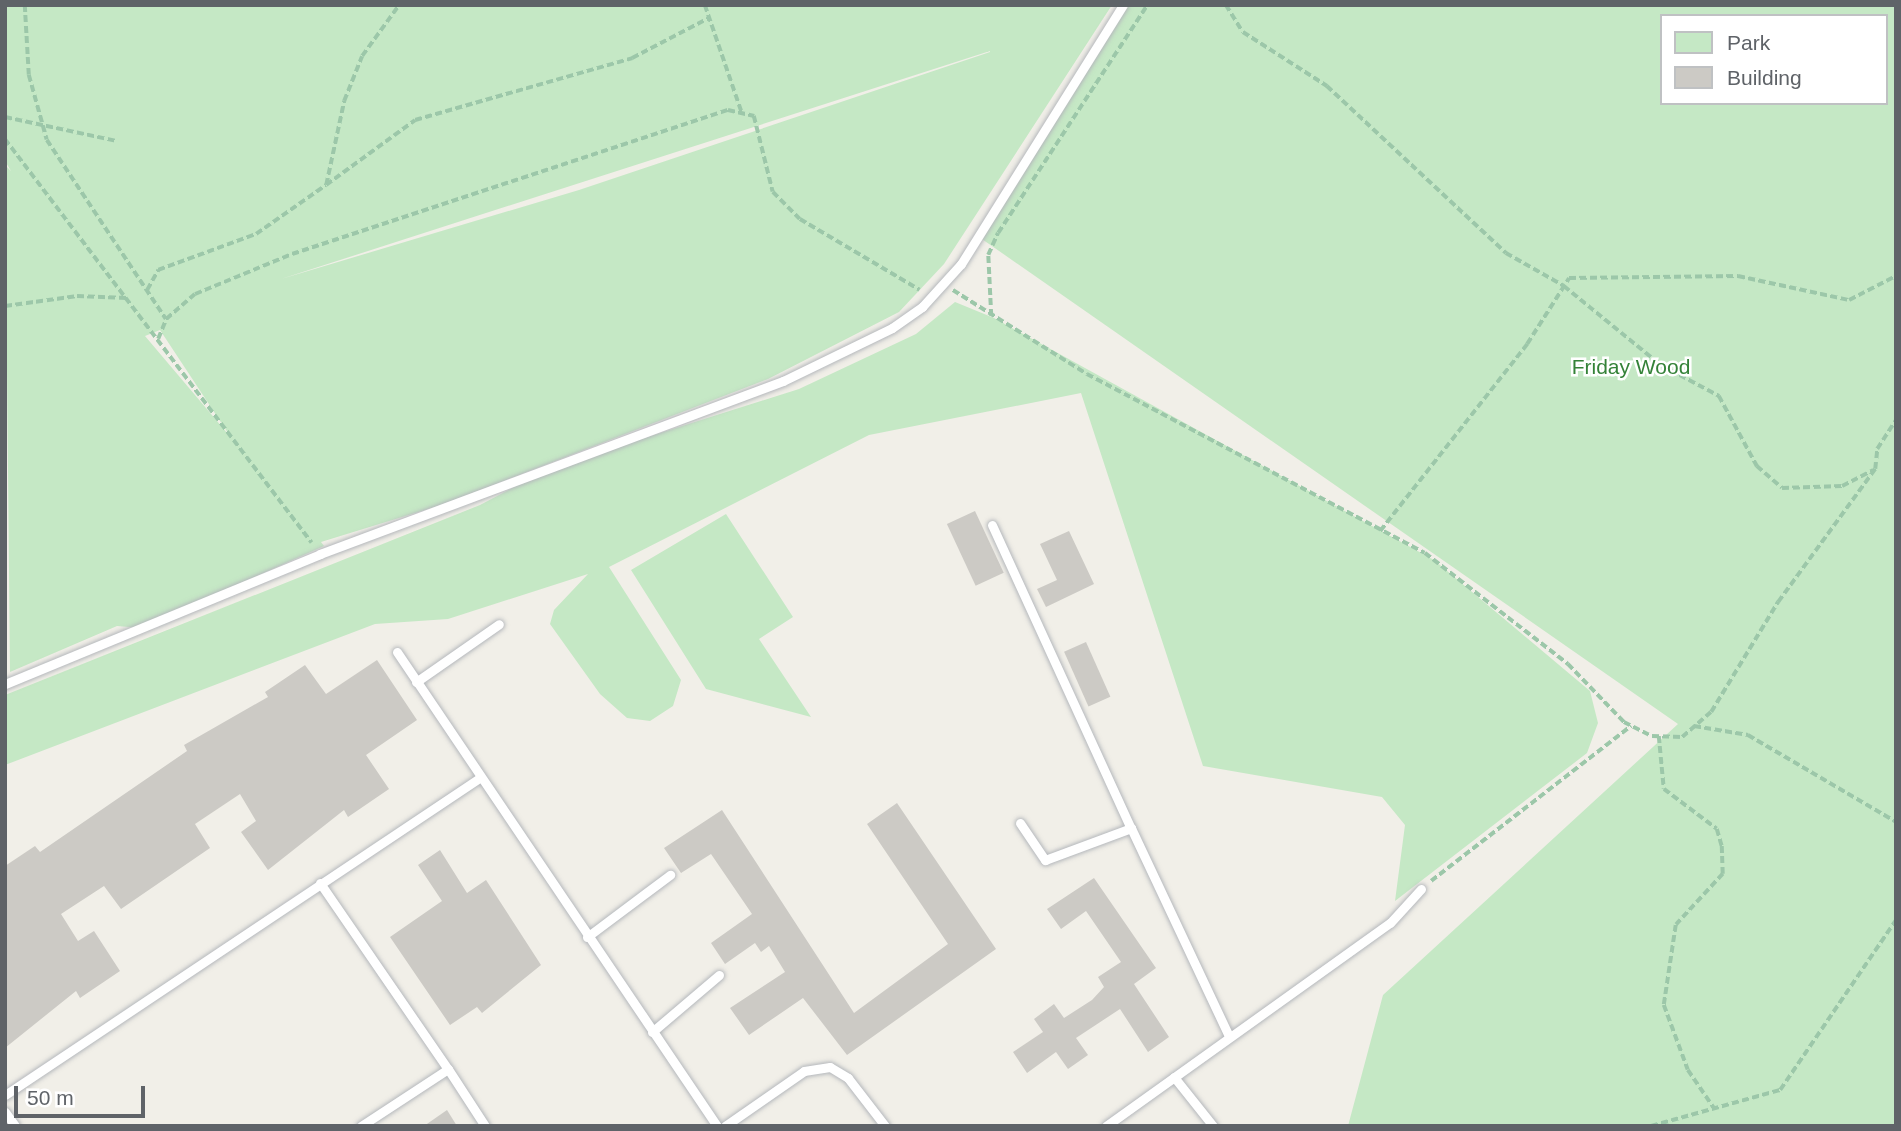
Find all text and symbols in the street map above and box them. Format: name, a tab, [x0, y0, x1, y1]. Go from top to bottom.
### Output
legend	[1660, 14, 1887, 105]
text: Park	[1727, 31, 1770, 54]
text: Building	[1727, 66, 1802, 89]
park label: Friday Wood	[1572, 354, 1690, 380]
scale bar	[18, 1072, 149, 1116]
text: 50 m	[27, 1086, 74, 1109]

